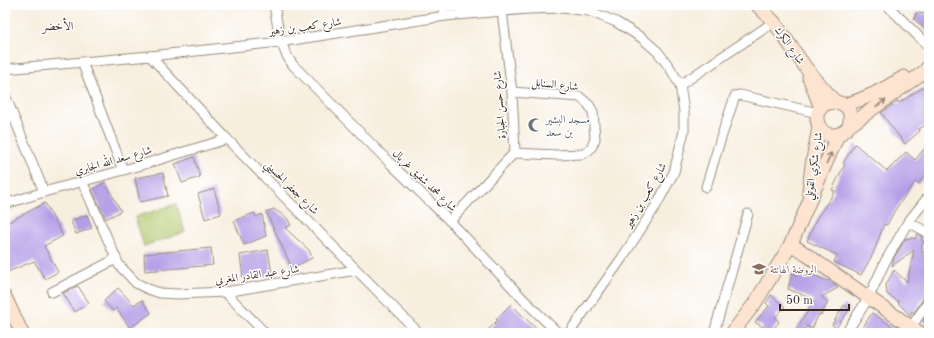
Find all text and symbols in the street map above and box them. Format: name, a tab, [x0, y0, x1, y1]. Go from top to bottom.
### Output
street label: شارع كعب بن زهير	[267, 16, 343, 41]
district label: الأخضر	[41, 17, 74, 34]
street label: شارع الكرك	[769, 25, 806, 68]
street label: شارع حسن الجبارة	[493, 70, 511, 139]
street label: شارع السنابل	[531, 78, 579, 96]
one-way arrow	[875, 99, 886, 107]
place label: مسجد البشير بن سعد	[545, 115, 590, 139]
mosque icon: مسجد البشير بن سعد	[527, 117, 543, 133]
street label: شارع شكري القوتلي	[803, 131, 829, 202]
street label: شارع سعد الله الجابري	[72, 140, 154, 181]
street label: شارع محمد شفيق غربال	[388, 148, 458, 216]
one-way arrow	[826, 152, 833, 164]
street label: شارع جعفر الحسيني	[259, 159, 320, 220]
street label: شارع كعب بن زهير	[622, 161, 672, 232]
school or university icon: الروضة الهانئة	[751, 261, 767, 277]
street label: شارع عبد القادر المغربي	[214, 264, 300, 290]
place label: الروضة الهانئة	[770, 264, 816, 276]
scale bar	[780, 286, 849, 312]
text: 50 m	[786, 294, 813, 307]

